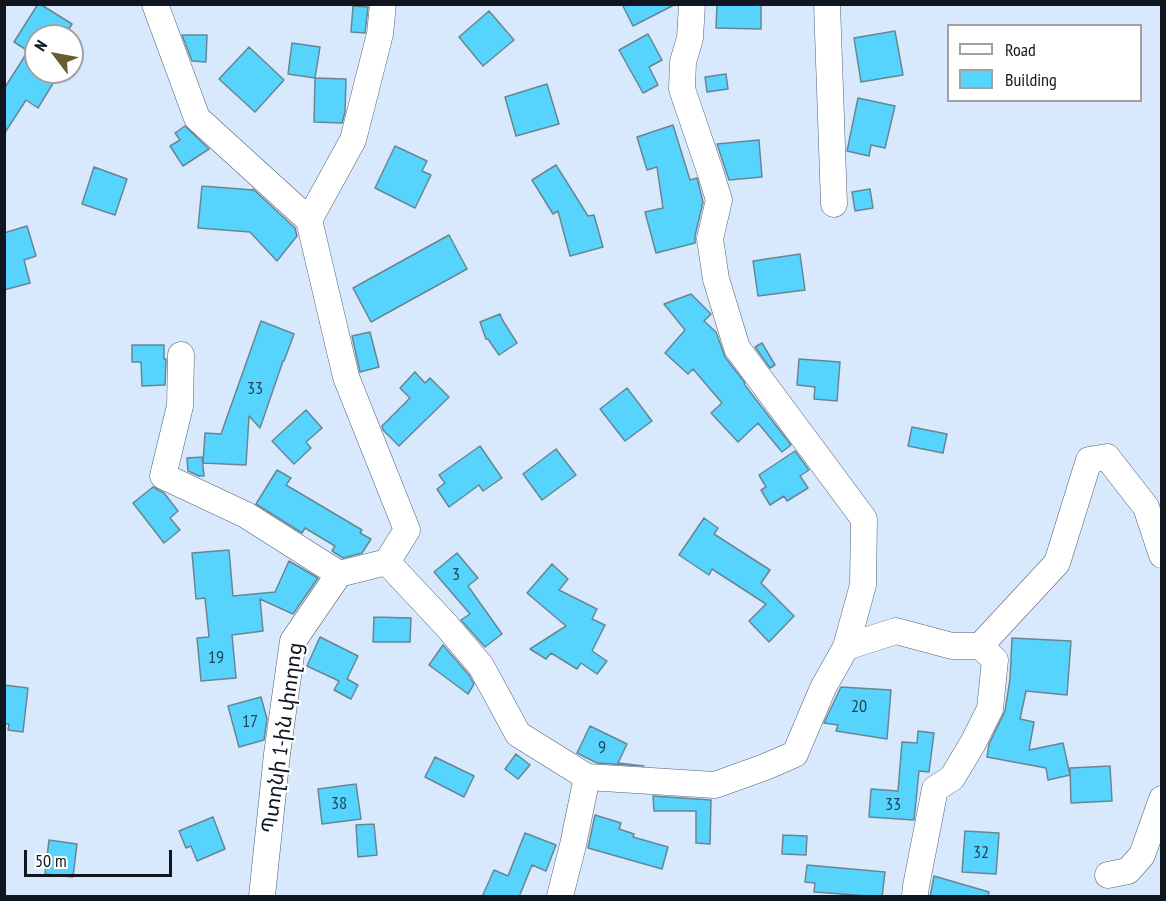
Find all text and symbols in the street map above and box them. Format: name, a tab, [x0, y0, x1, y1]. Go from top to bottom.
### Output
north arrow	[24, 24, 84, 84]
legend	[947, 24, 1142, 102]
text: N	[30, 37, 51, 54]
text: Road	[1005, 38, 1036, 61]
text: Building	[1005, 68, 1057, 91]
house number: 33	[247, 378, 263, 400]
house number: 3	[452, 564, 460, 586]
street label: Պտղնի 1-ին փողոց	[257, 641, 309, 835]
house number: 19	[208, 647, 224, 669]
house number: 20	[851, 696, 867, 718]
house number: 17	[242, 711, 258, 733]
house number: 9	[598, 737, 606, 759]
house number: 38	[331, 793, 347, 815]
house number: 33	[885, 794, 901, 816]
scale bar	[27, 838, 176, 876]
house number: 32	[973, 842, 989, 864]
text: 50 m	[35, 849, 67, 872]

